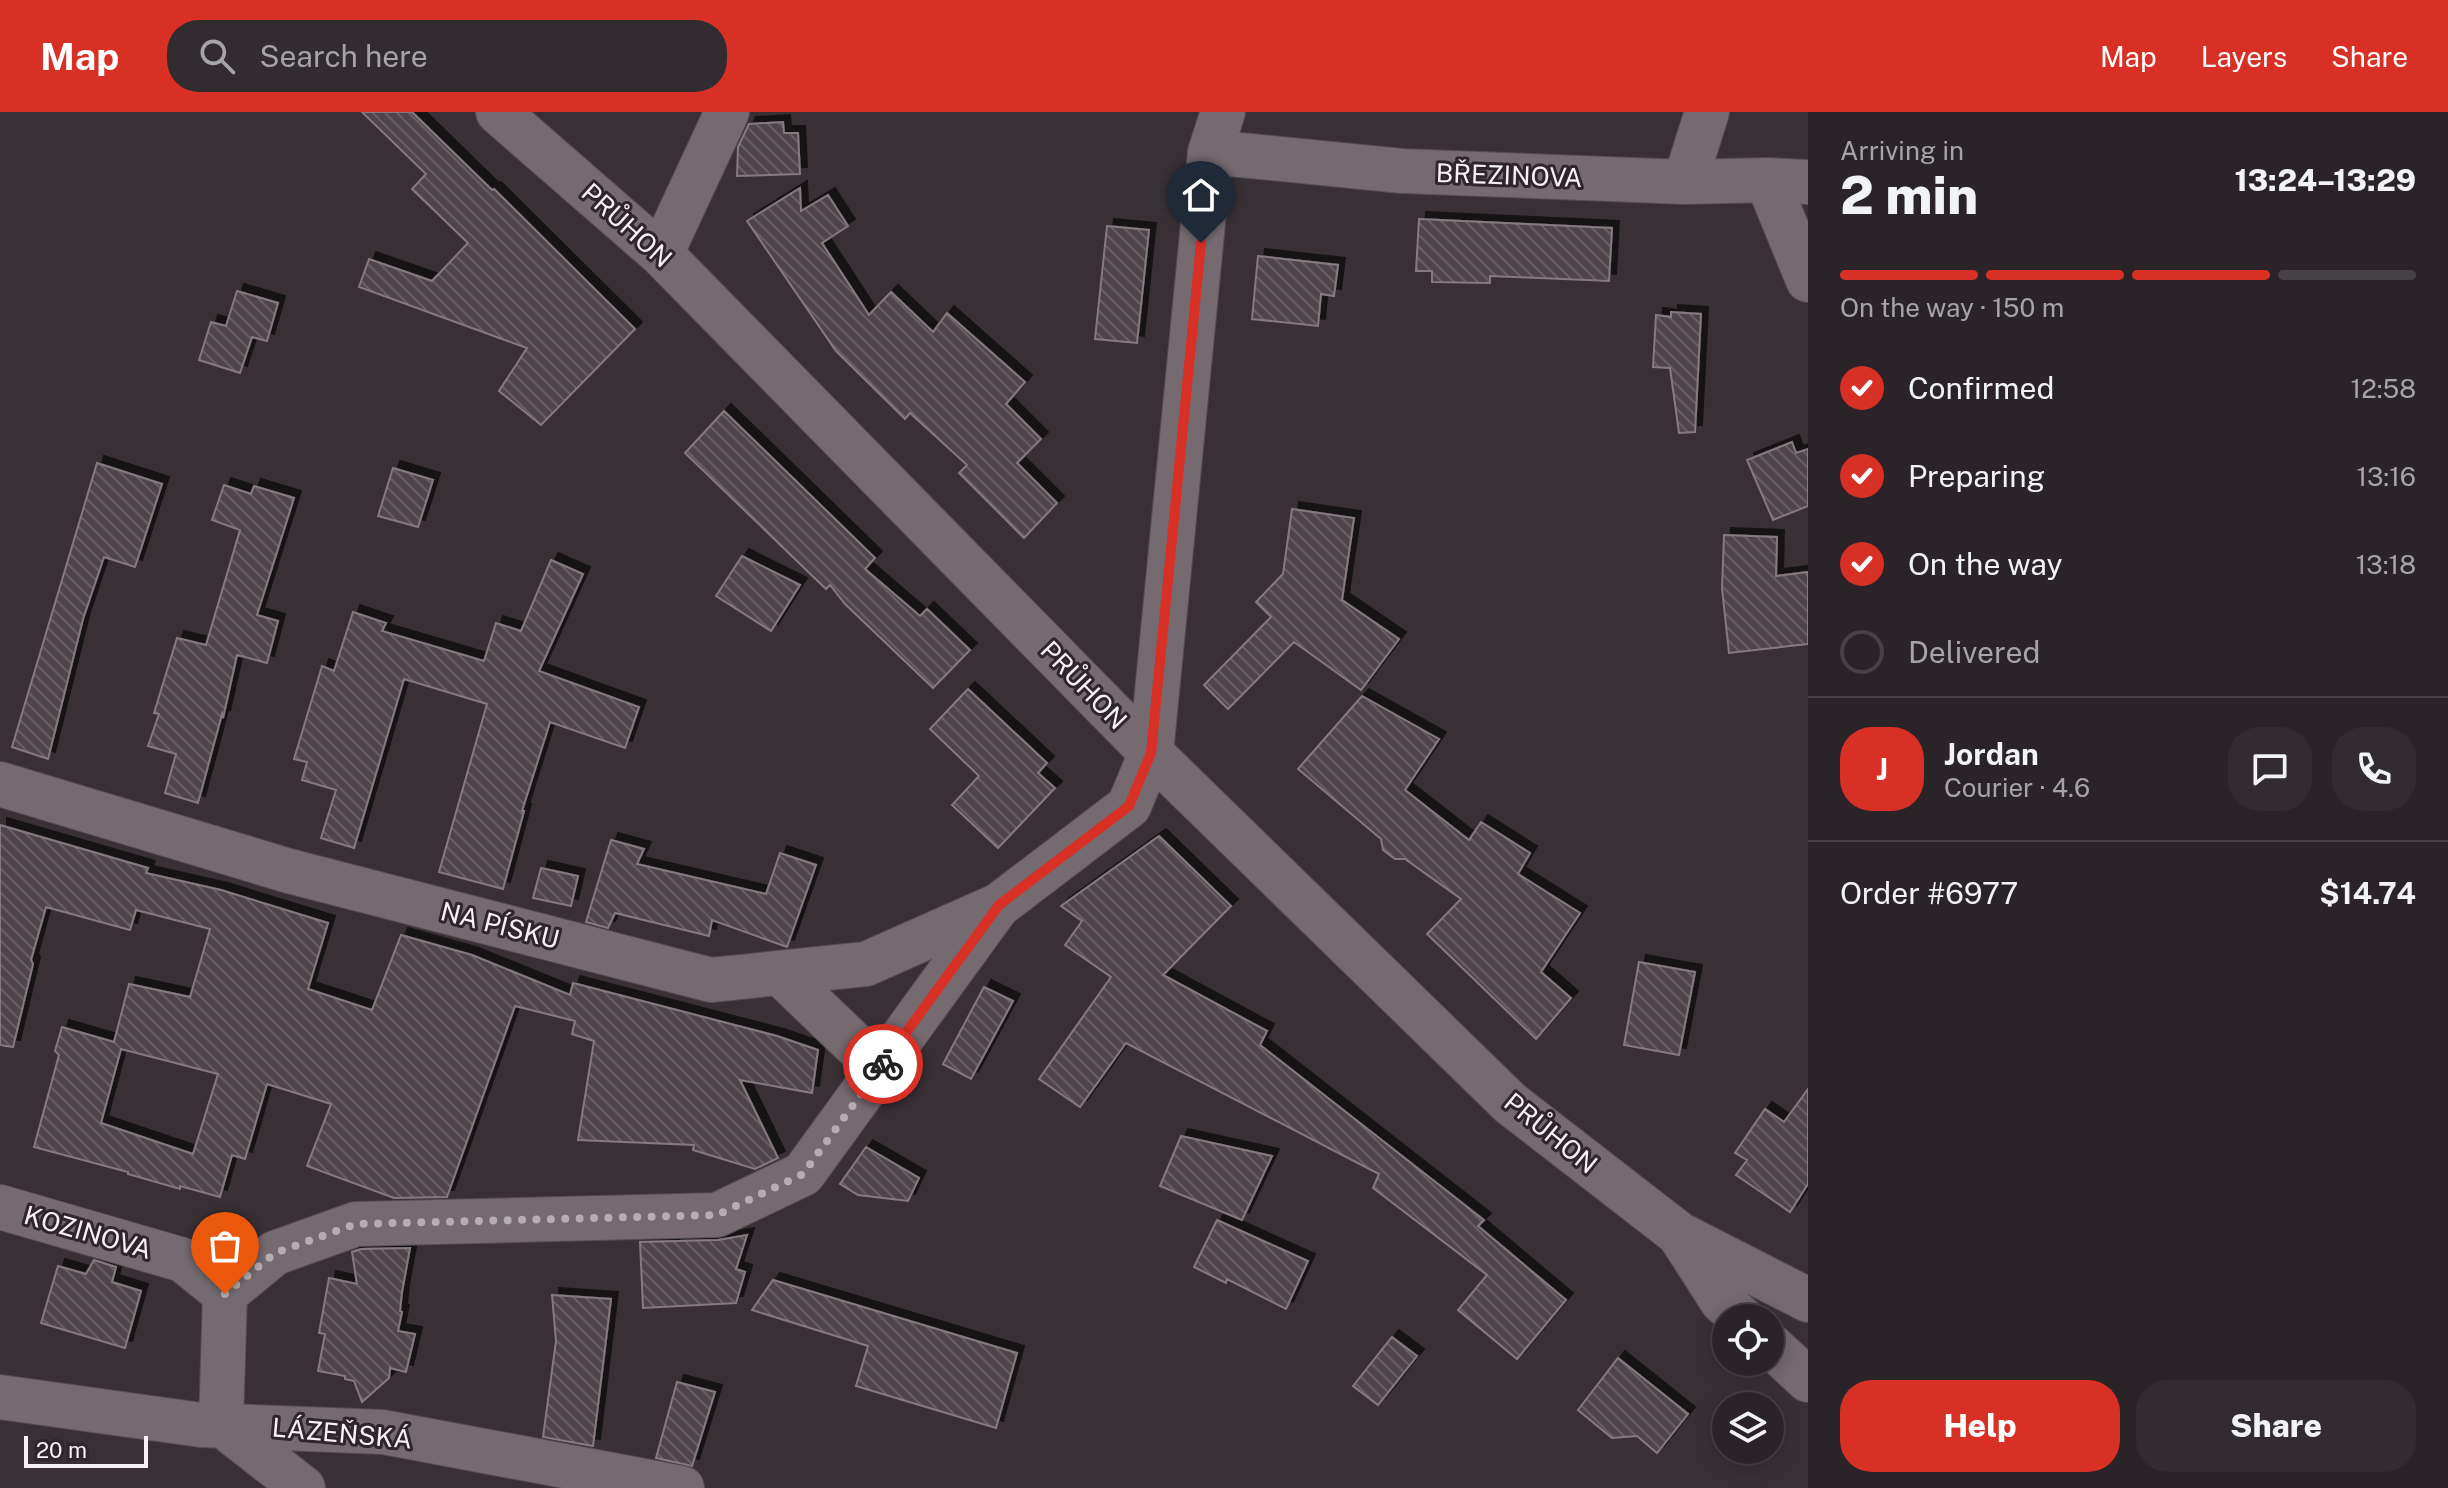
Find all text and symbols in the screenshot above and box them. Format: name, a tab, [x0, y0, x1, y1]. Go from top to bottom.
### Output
search box	[167, 20, 727, 92]
text: Map	[40, 34, 119, 79]
icon: search	[195, 34, 239, 78]
text: Search here	[259, 38, 428, 74]
text: Map	[2100, 40, 2157, 73]
text: Layers	[2201, 40, 2287, 73]
text: Share	[2331, 40, 2408, 73]
text: Arriving in	[1840, 135, 1964, 166]
street label: BŘEZINOVA	[1435, 157, 1583, 193]
pin	[1167, 161, 1235, 243]
text: 13:24–13:29	[2235, 162, 2416, 198]
text: 2 min	[1840, 165, 1978, 226]
icon: home	[1179, 173, 1223, 217]
street label: PRŮHON	[576, 175, 680, 273]
text: On the way · 150 m	[1840, 292, 2064, 323]
icon: check	[1840, 366, 1884, 410]
text: Confirmed	[1908, 370, 2054, 406]
text: 12:58	[2351, 373, 2416, 404]
icon: check	[1840, 454, 1884, 498]
text: Preparing	[1908, 458, 2045, 494]
text: 13:16	[2356, 461, 2416, 492]
icon: check	[1840, 542, 1884, 586]
text: On the way	[1908, 546, 2062, 582]
text: 13:18	[2356, 549, 2416, 580]
street label: PRŮHON	[1034, 633, 1135, 736]
text: Delivered	[1908, 634, 2040, 670]
button: chat	[2228, 727, 2312, 811]
button: phone	[2332, 727, 2416, 811]
text: Jordan	[1944, 736, 2039, 772]
text: J	[1876, 751, 1888, 787]
text: Courier · 4.6	[1944, 772, 2090, 803]
text: Order #6977	[1840, 875, 2018, 911]
text: $14.74	[2319, 875, 2416, 911]
street label: NA PÍSKU	[438, 895, 562, 955]
courier	[843, 1024, 923, 1104]
icon: bike	[861, 1042, 905, 1086]
street label: PRŮHON	[1498, 1085, 1605, 1180]
street label: KOZINOVA	[21, 1199, 155, 1265]
pin	[191, 1212, 259, 1294]
icon: bag	[203, 1224, 247, 1268]
map controls	[1712, 1304, 1784, 1464]
button: locate	[1712, 1304, 1784, 1376]
button: Help	[1840, 1380, 2120, 1472]
button: Share	[2136, 1380, 2416, 1472]
button: layers	[1712, 1392, 1784, 1464]
street label: LÁZEŇSKÁ	[271, 1411, 413, 1455]
scale bar	[24, 1432, 148, 1468]
text: 20 m	[36, 1437, 87, 1463]

